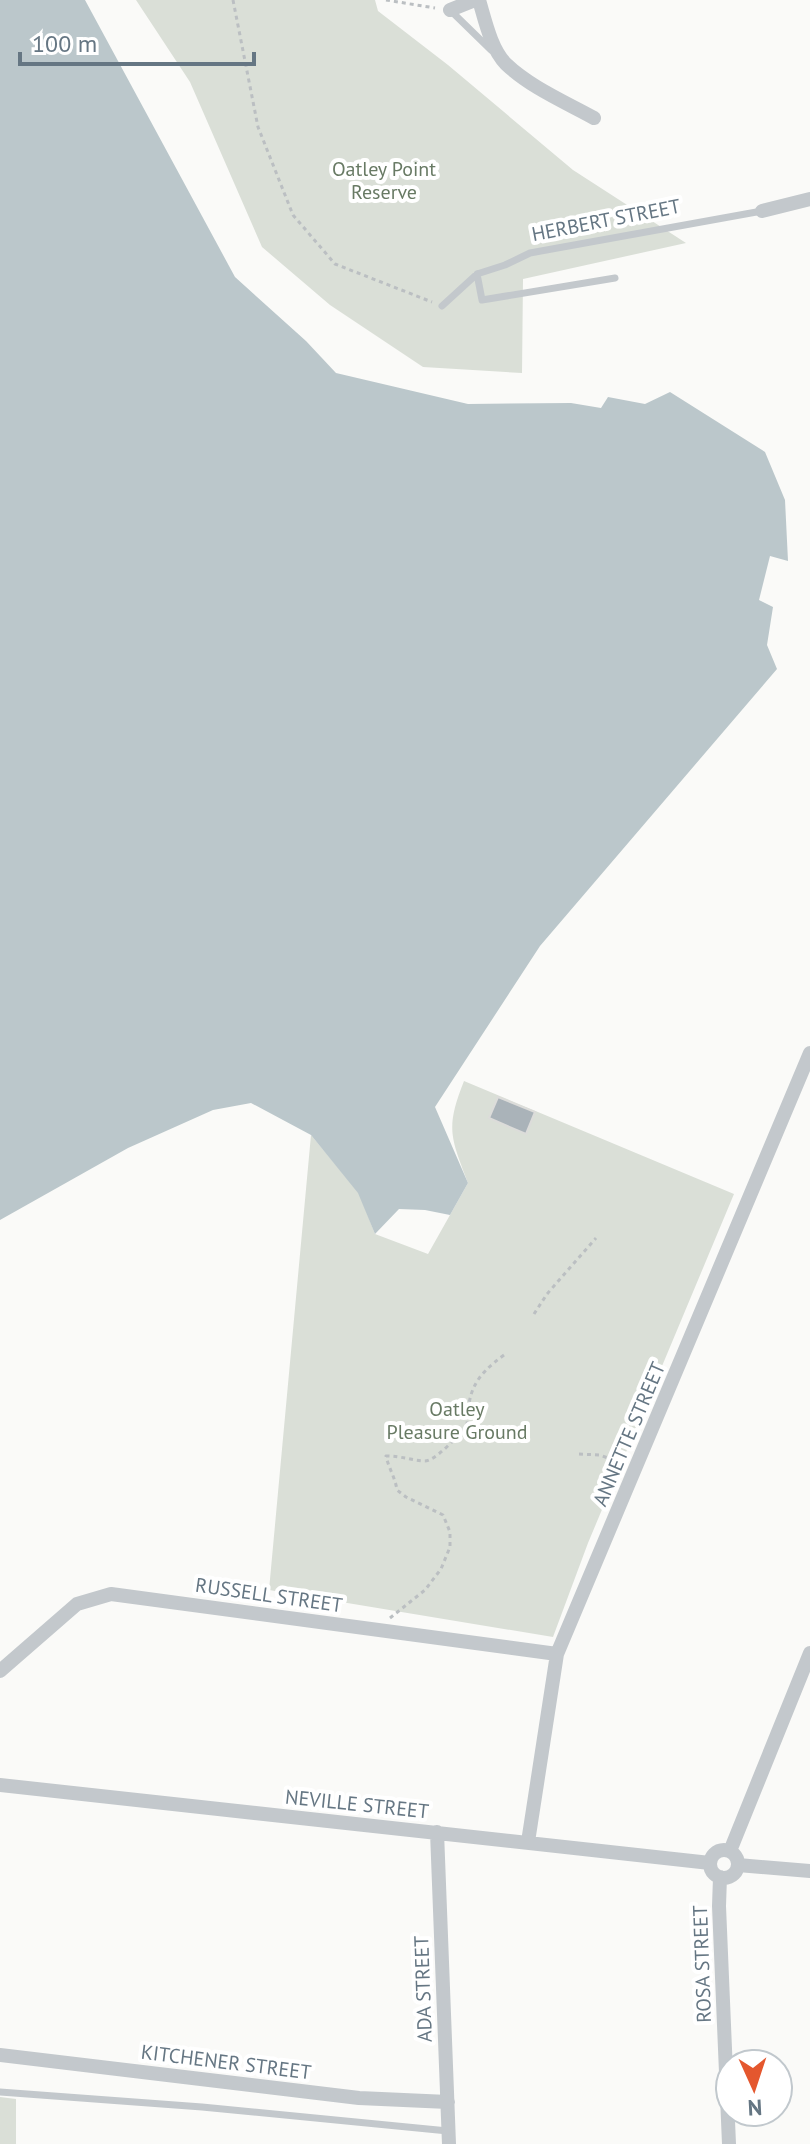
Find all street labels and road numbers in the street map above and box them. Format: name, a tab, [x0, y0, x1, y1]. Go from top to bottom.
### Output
street label: HERBERT STREET	[529, 193, 683, 247]
street label: ANNETTE STREET	[587, 1358, 671, 1510]
street label: RUSSELL STREET	[194, 1572, 344, 1618]
street label: NEVILLE STREET	[284, 1784, 430, 1824]
street label: ROSA STREET	[687, 1905, 717, 2023]
street label: ADA STREET	[408, 1935, 438, 2043]
street label: KITCHENER STREET	[139, 2039, 313, 2085]

